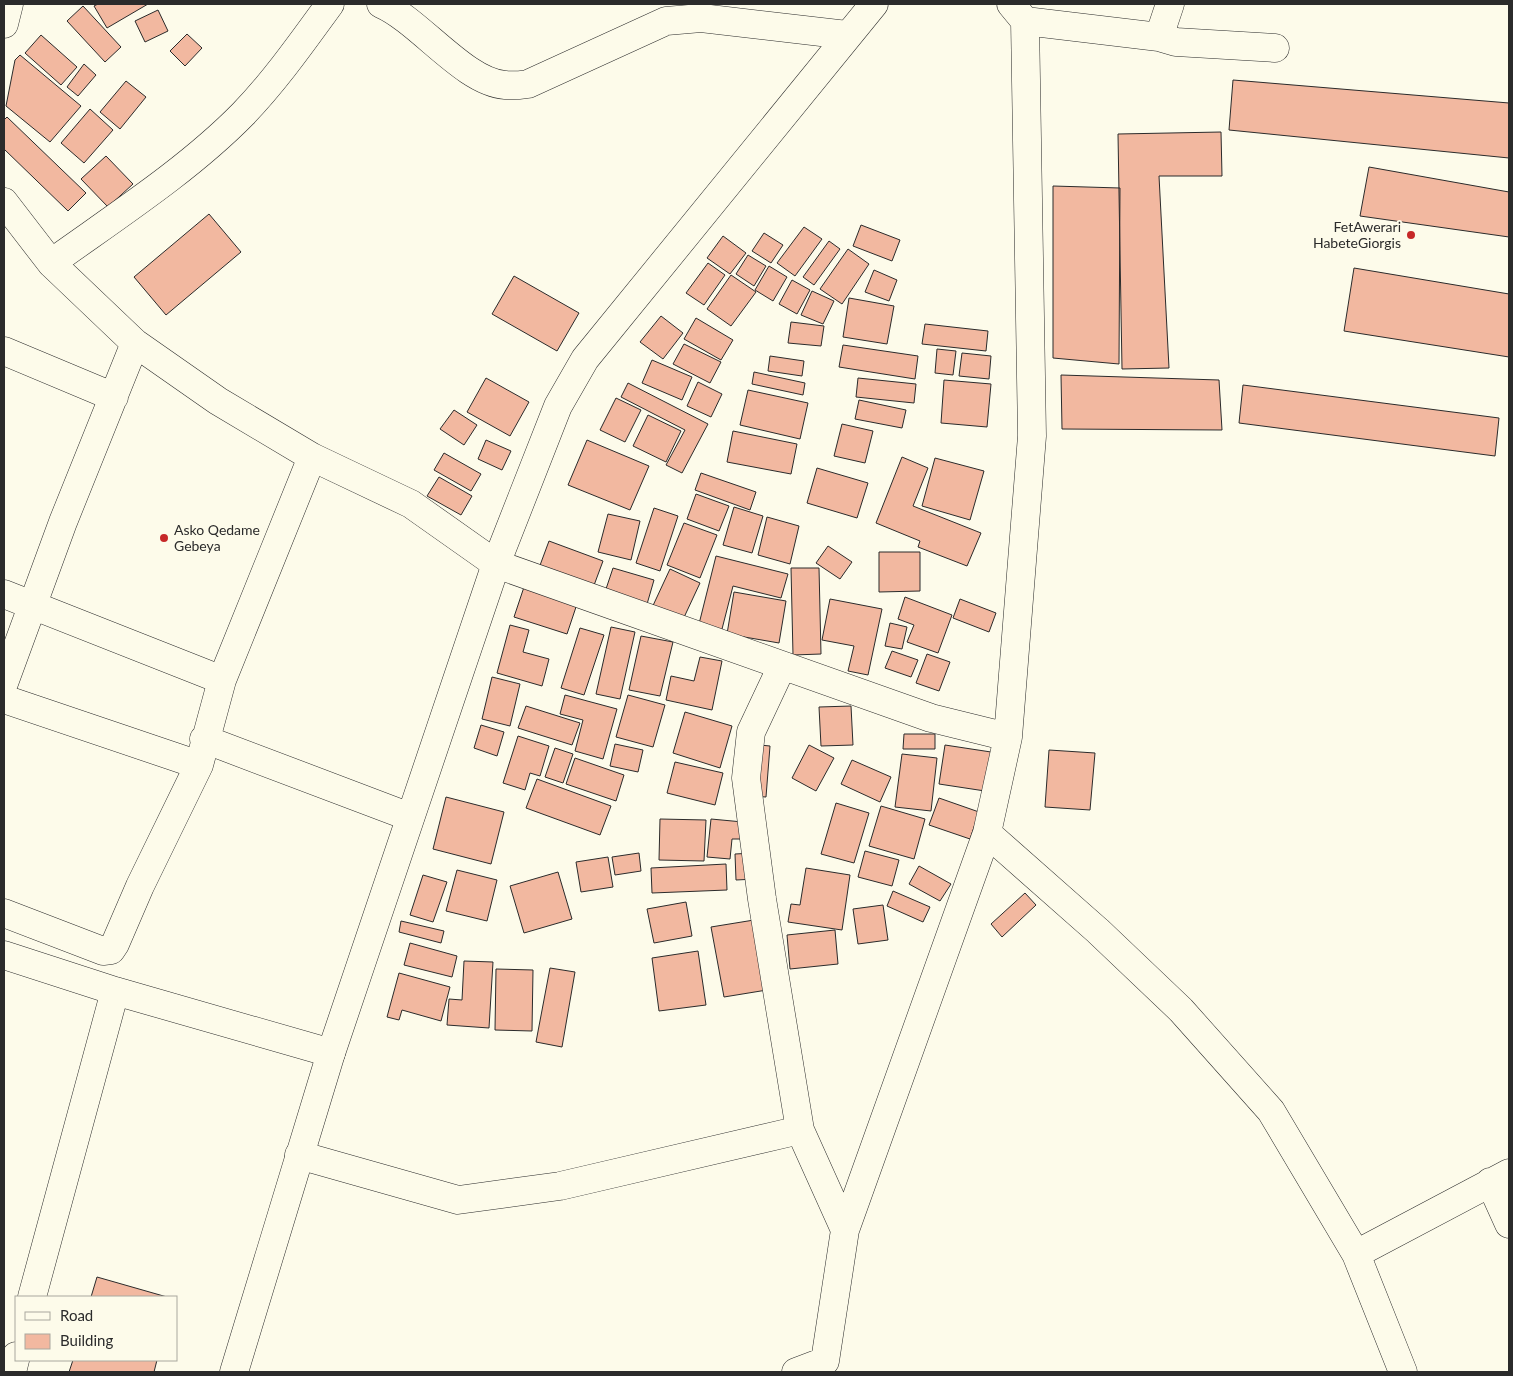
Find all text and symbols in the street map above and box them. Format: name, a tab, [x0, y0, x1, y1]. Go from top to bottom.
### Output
place label: FetAwerari HabeteGiorgis	[1313, 218, 1401, 251]
marker: FetAwerari HabeteGiorgis	[1405, 229, 1417, 241]
place label: Asko Qedame Gebeya	[174, 521, 260, 554]
marker: Asko Qedame Gebeya	[158, 532, 170, 544]
legend	[15, 1296, 178, 1361]
text: Road	[60, 1306, 93, 1324]
text: Building	[60, 1331, 113, 1349]

